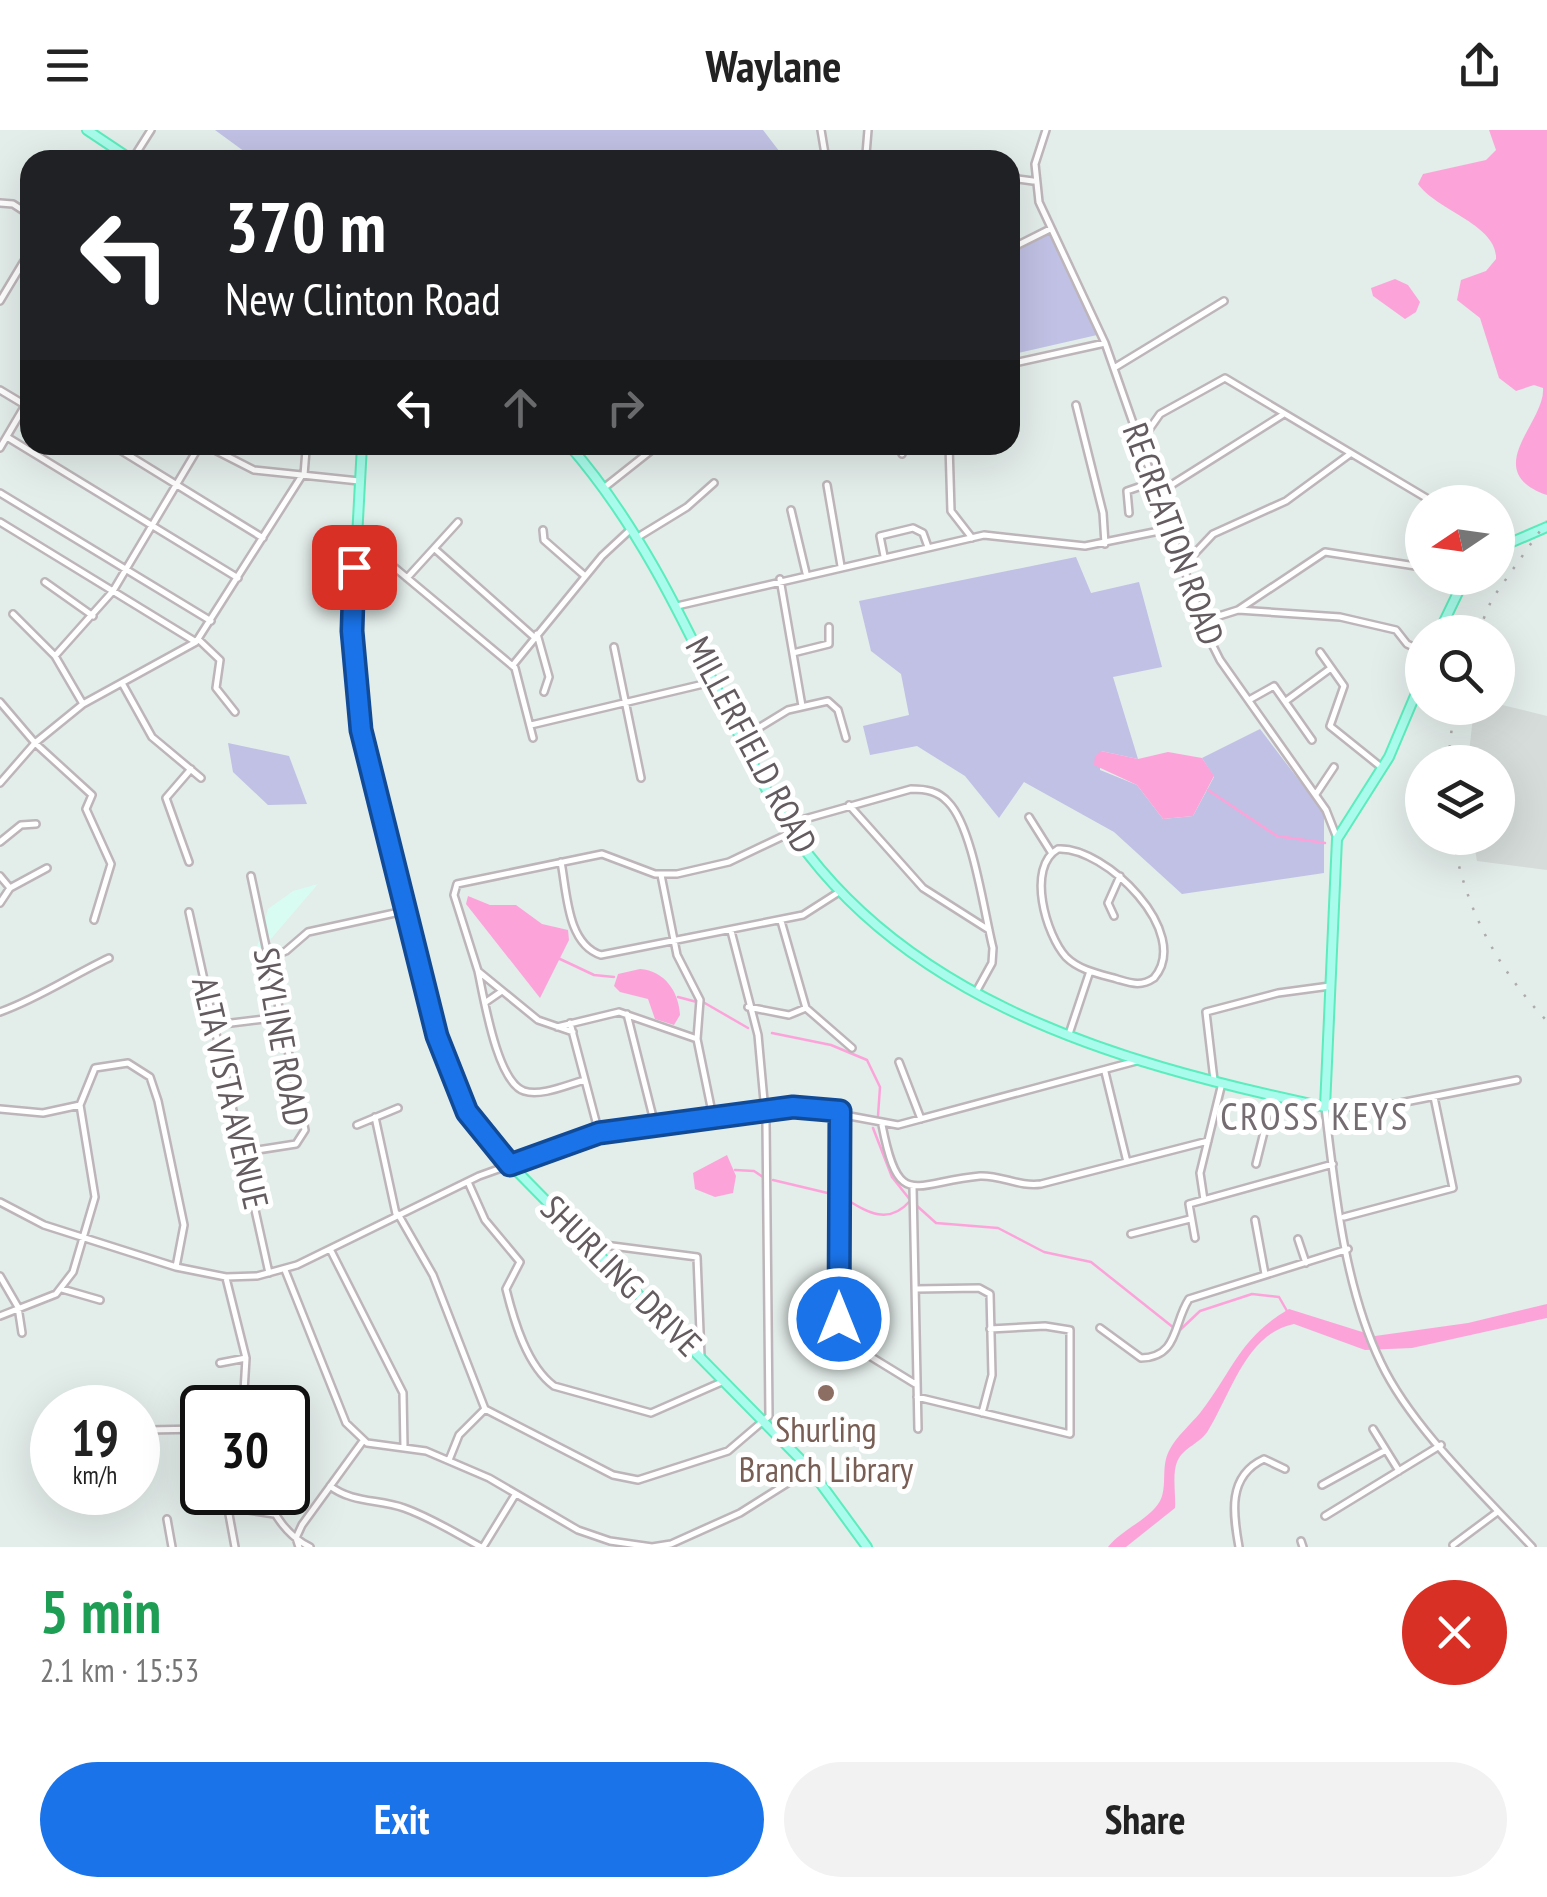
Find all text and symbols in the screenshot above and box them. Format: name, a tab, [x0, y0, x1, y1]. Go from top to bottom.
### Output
text: Waylane	[706, 36, 842, 94]
icon: menu	[40, 38, 95, 93]
icon: share	[1452, 38, 1507, 93]
text: 370 m	[225, 181, 386, 271]
icon: left	[60, 190, 190, 320]
text: New Clinton Road	[225, 269, 501, 327]
icon: left	[388, 380, 443, 435]
icon: ahead	[493, 380, 548, 435]
icon: right	[598, 380, 653, 435]
street label: RECREATION ROAD	[1113, 416, 1235, 651]
north arrow	[1405, 485, 1515, 595]
map controls	[1405, 485, 1515, 855]
pin	[312, 525, 397, 610]
icon: arrive	[327, 540, 382, 595]
button: search	[1405, 615, 1515, 725]
street label: MILLERFIELD ROAD	[676, 628, 828, 861]
button: layers	[1405, 745, 1515, 855]
street label: SKYLINE ROAD	[244, 944, 320, 1130]
street label: ALTA VISTA AVENUE	[182, 972, 280, 1213]
district label: CROSS KEYS	[1220, 1091, 1410, 1140]
street label: SHURLING DRIVE	[531, 1185, 712, 1366]
position arrow	[787, 1267, 891, 1371]
marker: Shurling Branch Library	[815, 1382, 837, 1404]
speed limit sign: 30	[180, 1385, 310, 1515]
text: 19	[71, 1405, 119, 1470]
place label: Shurling Branch Library	[739, 1406, 914, 1492]
text: km/h	[73, 1459, 117, 1491]
text: 5 min	[40, 1572, 161, 1650]
button: close	[1402, 1580, 1507, 1685]
text: 2.1 km · 15:53	[40, 1649, 199, 1691]
button: Exit	[40, 1762, 764, 1877]
button: Share	[784, 1762, 1507, 1877]

